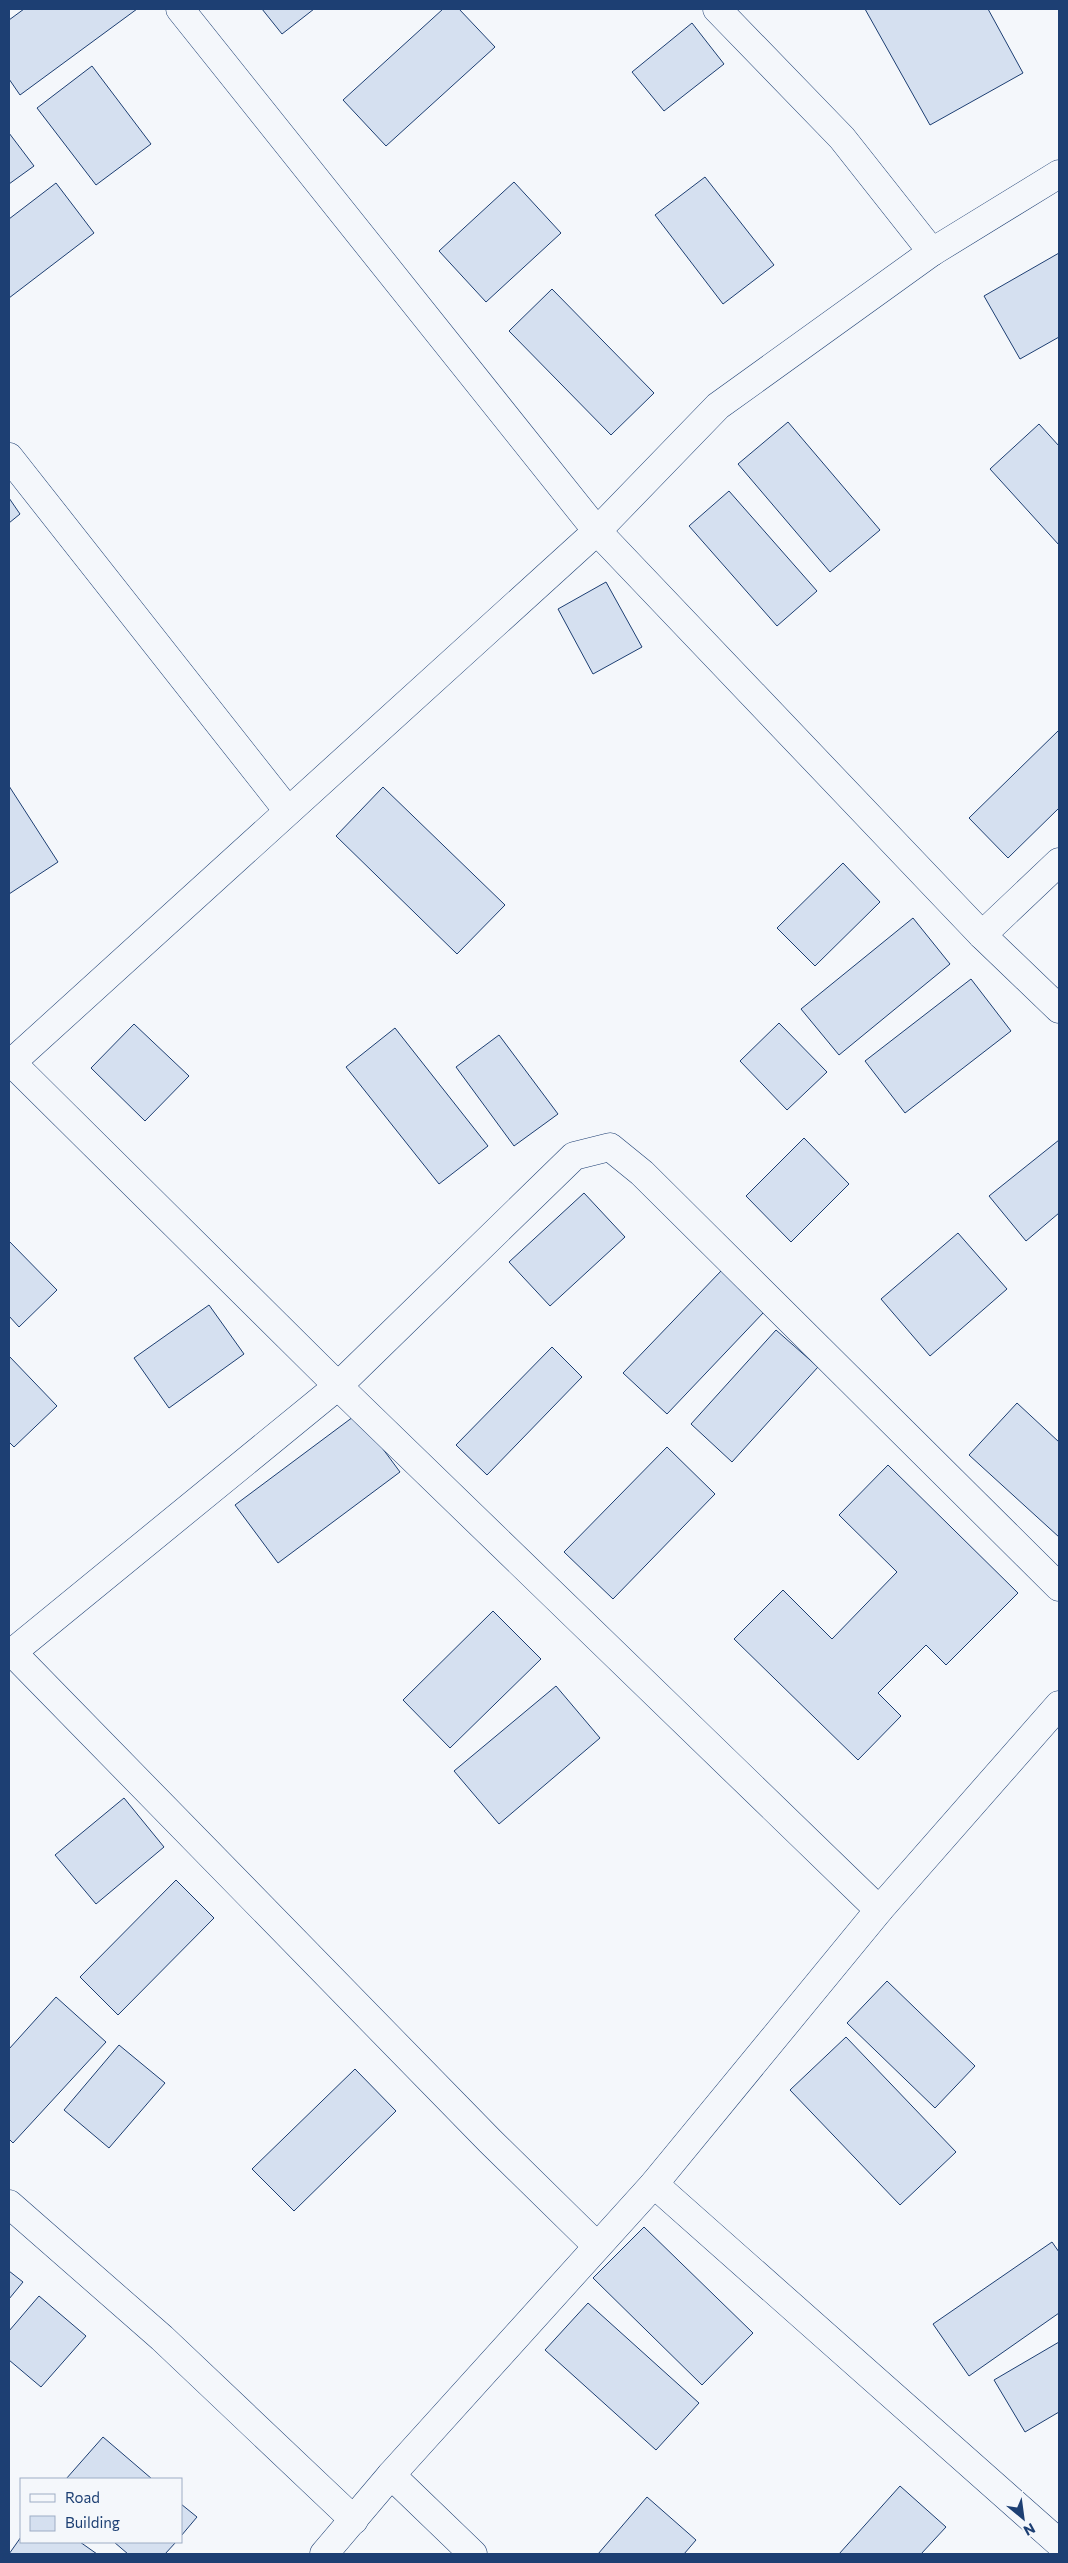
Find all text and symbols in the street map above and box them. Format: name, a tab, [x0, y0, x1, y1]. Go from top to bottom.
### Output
legend	[20, 2478, 182, 2543]
text: Road	[65, 2488, 100, 2506]
north arrow	[998, 2493, 1048, 2543]
text: Building	[65, 2513, 120, 2531]
text: N	[1021, 2520, 1038, 2540]

